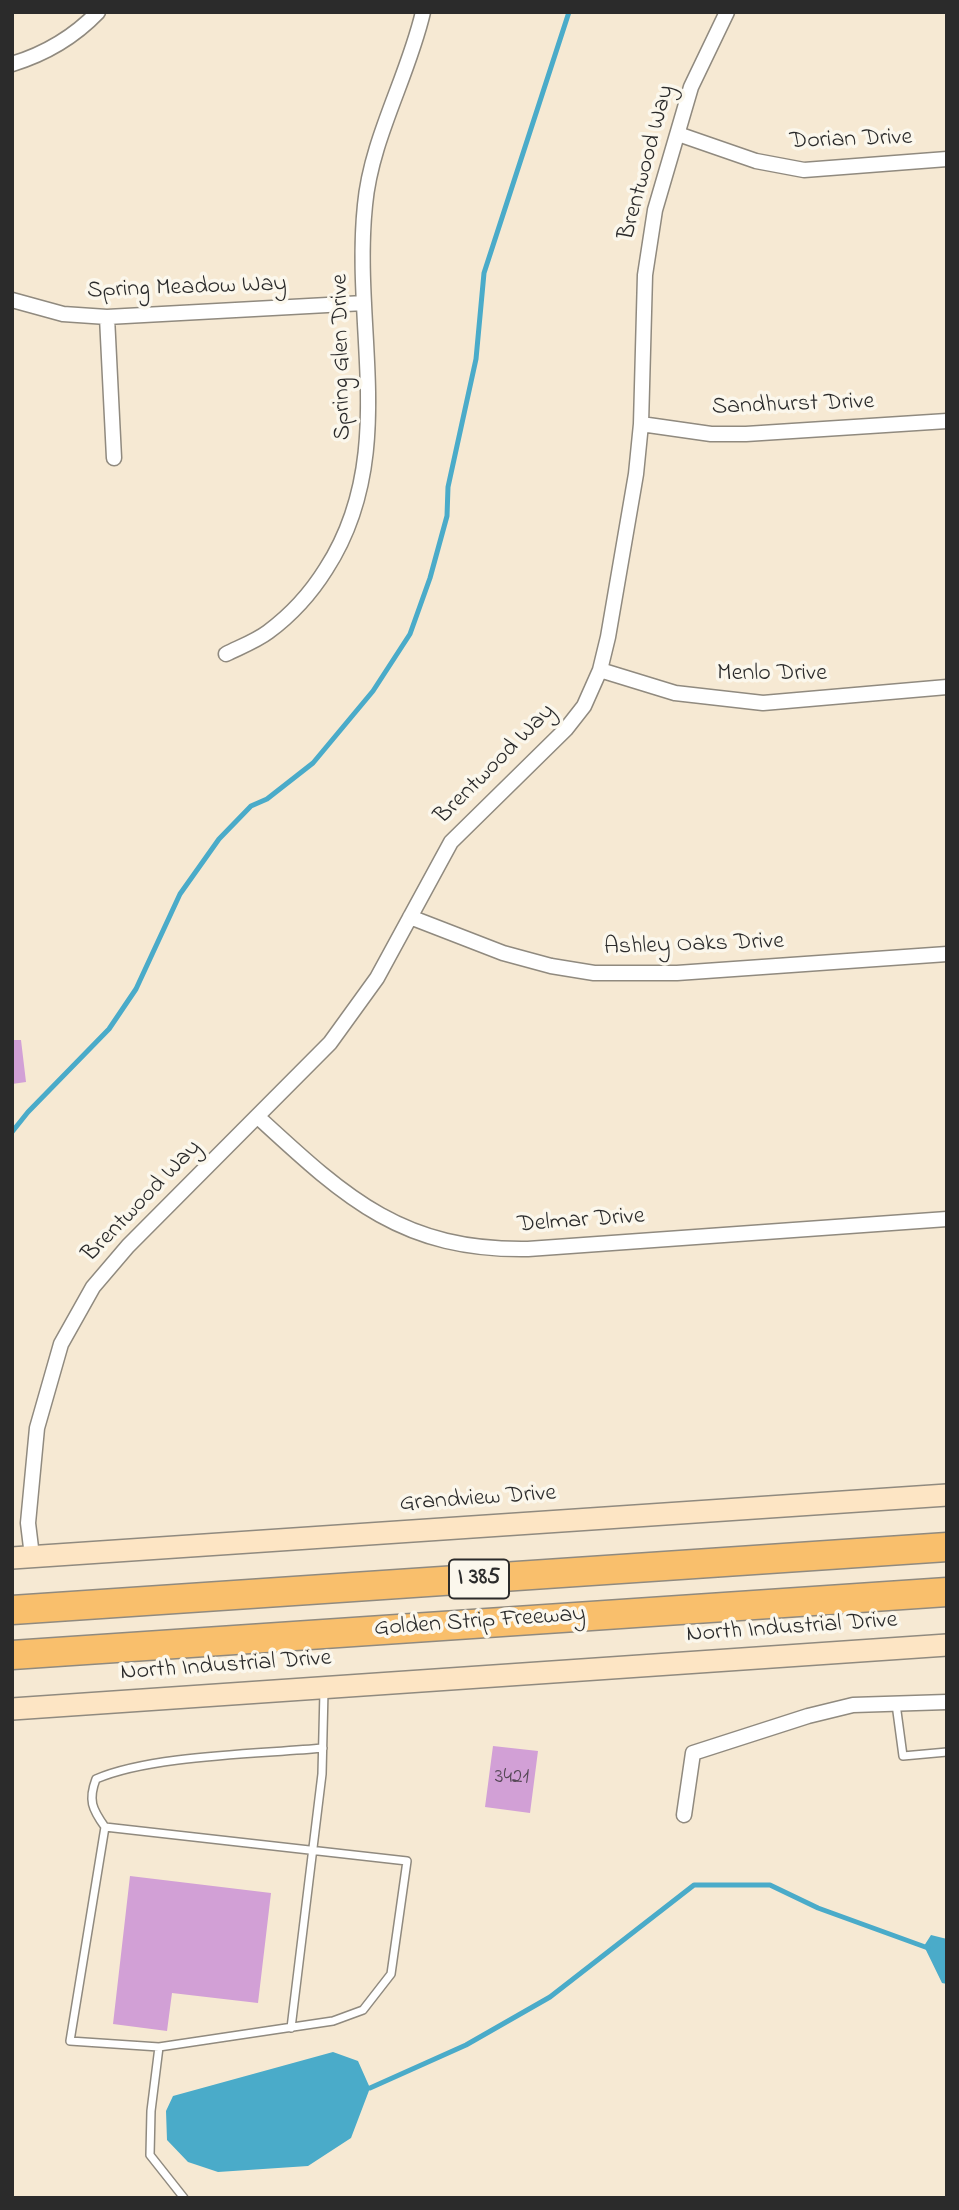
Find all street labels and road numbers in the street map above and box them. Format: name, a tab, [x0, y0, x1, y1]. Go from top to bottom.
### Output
street label: Brentwood Way	[614, 82, 682, 244]
street label: Dorian Drive	[789, 124, 913, 158]
street label: Spring Meadow Way	[87, 271, 287, 307]
street label: Spring Glen Drive	[327, 273, 359, 441]
street label: Sandhurst Drive	[711, 389, 875, 423]
street label: Menlo Drive	[717, 661, 827, 689]
street label: Brentwood Way	[430, 699, 562, 831]
street label: Ashley Oaks Drive	[604, 928, 784, 964]
street label: Brentwood Way	[77, 1135, 209, 1269]
street label: Delmar Drive	[516, 1203, 646, 1241]
street label: Grandview Drive	[399, 1480, 557, 1520]
road number: I 385	[449, 1560, 509, 1598]
street label: Golden Strip Freeway	[373, 1601, 587, 1645]
street label: North Industrial Drive	[686, 1607, 898, 1651]
street label: North Industrial Drive	[120, 1645, 332, 1689]

